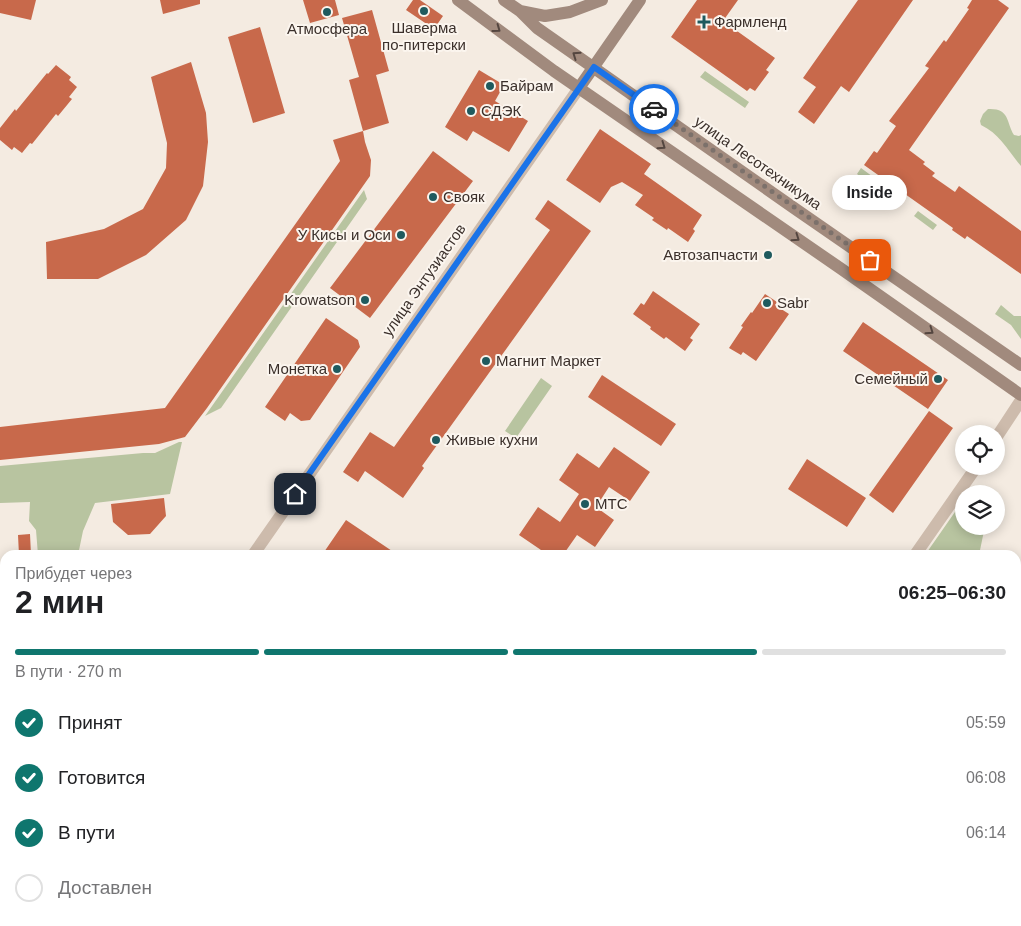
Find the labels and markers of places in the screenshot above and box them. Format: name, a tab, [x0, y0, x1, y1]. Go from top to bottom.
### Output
marker: Шаверма по-питерски	[418, 5, 430, 17]
marker: Атмосфера	[321, 6, 333, 18]
place label: Фармленд	[714, 13, 787, 30]
marker: Фармленд	[698, 16, 710, 28]
place label: Шаверма по-питерски	[382, 19, 466, 53]
place label: Атмосфера	[287, 20, 368, 37]
place label: Байрам	[500, 77, 554, 94]
marker: Байрам	[484, 80, 496, 92]
place label: СДЭК	[481, 102, 521, 119]
marker: СДЭК	[465, 105, 477, 117]
callout: Inside	[832, 175, 908, 210]
place label: Свояк	[443, 188, 485, 205]
marker: Свояк	[427, 191, 439, 203]
place label: У Кисы и Оси	[298, 226, 391, 243]
marker: У Кисы и Оси	[395, 229, 407, 241]
pin	[849, 239, 891, 281]
place label: Автозапчасти	[663, 246, 758, 263]
marker: Автозапчасти	[762, 249, 774, 261]
place label: Krowatson	[284, 291, 355, 308]
marker: Krowatson	[359, 294, 371, 306]
place label: Sabr	[777, 294, 809, 311]
marker: Sabr	[761, 297, 773, 309]
place label: Магнит Маркет	[496, 352, 601, 369]
marker: Магнит Маркет	[480, 355, 492, 367]
place label: Монетка	[268, 360, 328, 377]
marker: Монетка	[331, 363, 343, 375]
place label: Семейный	[854, 370, 928, 387]
marker: Семейный	[932, 373, 944, 385]
place label: Живые кухни	[446, 431, 538, 448]
marker: Живые кухни	[430, 434, 442, 446]
pin	[274, 473, 316, 515]
place label: МТС	[595, 495, 628, 512]
marker: МТС	[579, 498, 591, 510]

